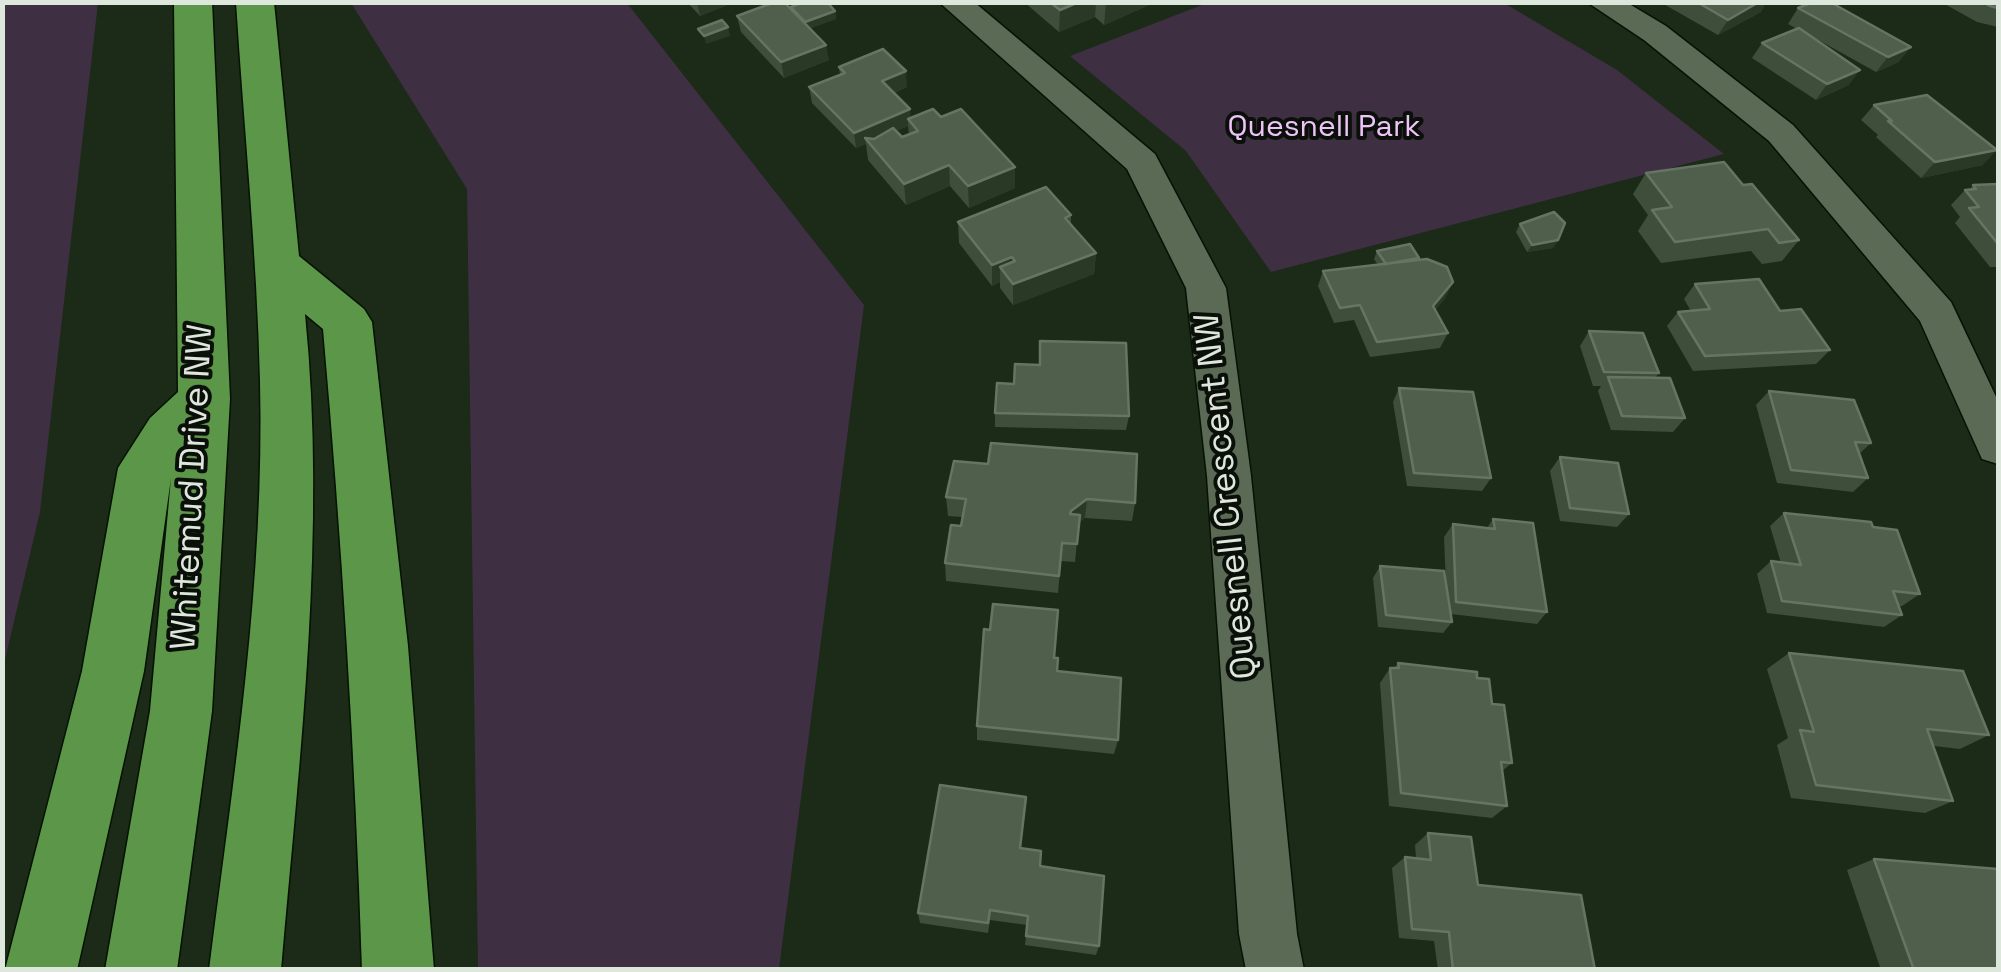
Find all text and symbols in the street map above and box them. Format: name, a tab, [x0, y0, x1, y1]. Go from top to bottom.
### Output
park label: Quesnell Park	[1228, 110, 1420, 146]
street label: Quesnell Crescent NW	[1187, 311, 1267, 681]
street label: Whitemud Drive NW	[163, 323, 223, 651]

